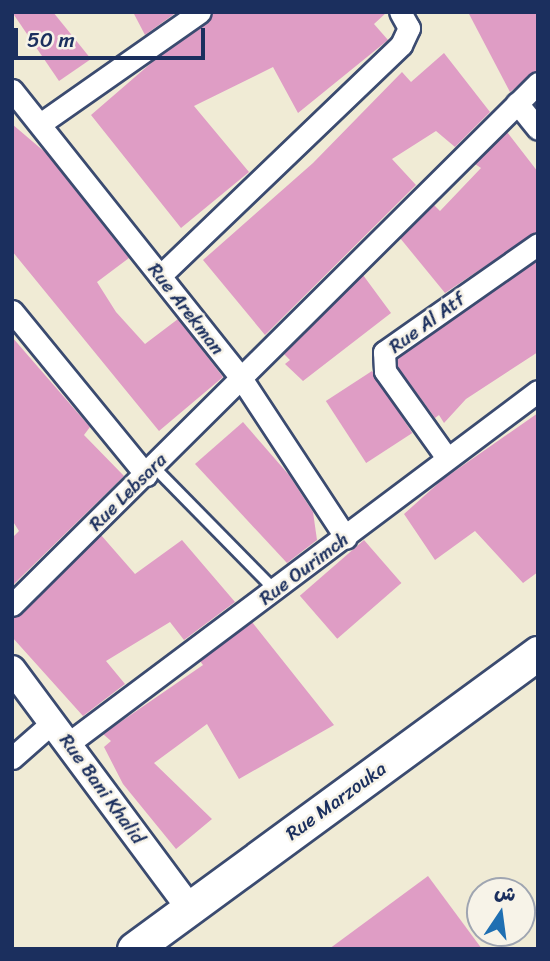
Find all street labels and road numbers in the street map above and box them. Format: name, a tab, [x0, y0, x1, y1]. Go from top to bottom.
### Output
street label: Rue Arekman	[143, 258, 229, 360]
street label: Rue Al Atf	[385, 288, 469, 358]
street label: Rue Lebsara	[84, 448, 172, 536]
street label: Rue Ourimch	[255, 528, 353, 610]
street label: Rue Bani Khalid	[55, 730, 149, 848]
street label: Rue Marzouka	[282, 757, 390, 845]

